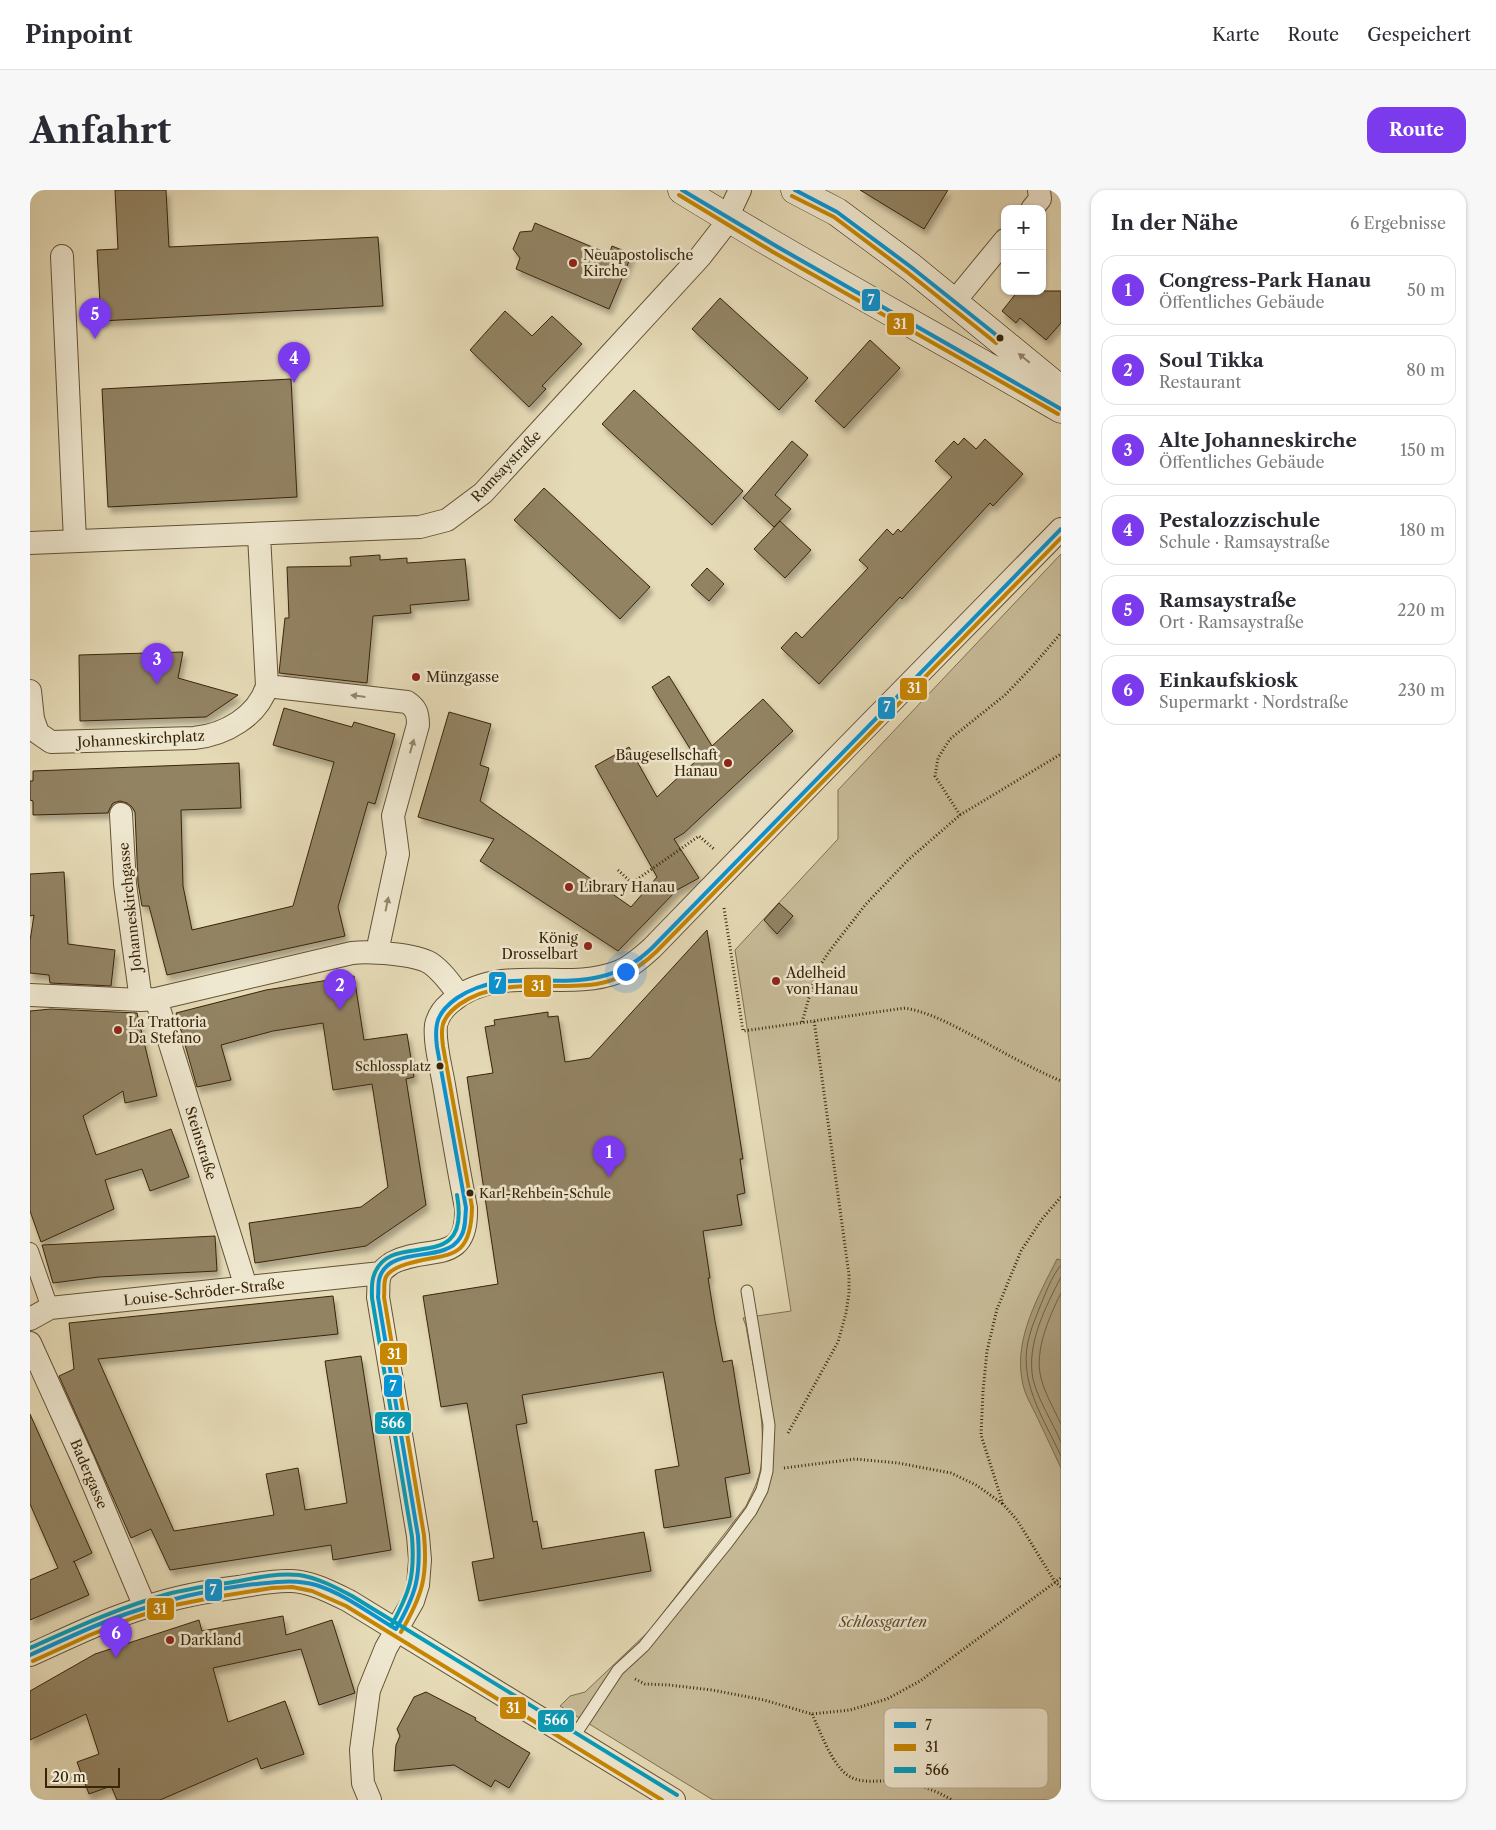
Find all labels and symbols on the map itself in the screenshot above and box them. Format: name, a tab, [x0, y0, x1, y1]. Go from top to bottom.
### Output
place label: Neuapostolische Kirche	[583, 246, 693, 280]
marker: Neuapostolische Kirche	[567, 257, 579, 269]
line badge: 7	[861, 288, 881, 312]
text: 7	[867, 291, 875, 309]
pin: 5	[79, 298, 111, 339]
line badge: 31	[886, 312, 915, 336]
text: 31	[893, 315, 908, 333]
unlabelled marker	[995, 333, 1005, 343]
pin: 4	[278, 342, 310, 383]
one-way arrow	[1018, 353, 1031, 364]
street label: Ramsaystraße	[467, 426, 545, 506]
pin: 3	[141, 643, 173, 684]
place label: Münzgasse	[426, 668, 499, 686]
marker: Münzgasse	[410, 671, 422, 683]
line badge: 31	[899, 677, 928, 701]
text: 31	[907, 679, 922, 697]
one-way arrow	[350, 692, 366, 700]
line badge: 7	[877, 696, 896, 720]
text: 7	[883, 698, 891, 716]
street label: Johanneskirchplatz	[75, 727, 205, 751]
one-way arrow	[409, 738, 417, 753]
place label: Baugesellschaft Hanau	[616, 746, 718, 780]
marker: Baugesellschaft Hanau	[722, 757, 734, 769]
street label: Johanneskirchgasse	[114, 841, 146, 975]
place label: Library Hanau	[579, 878, 675, 896]
marker: Library Hanau	[563, 881, 575, 893]
one-way arrow	[384, 895, 392, 911]
place label: König Drosselbart	[501, 929, 579, 963]
marker: König Drosselbart	[582, 940, 594, 952]
your location	[613, 959, 639, 985]
place label: Adelheid von Hanau	[785, 964, 859, 998]
pin: 2	[324, 969, 356, 1010]
line badge: 7	[488, 971, 507, 995]
text: 7	[494, 974, 502, 992]
line badge: 31	[523, 974, 552, 998]
marker: Adelheid von Hanau	[770, 975, 782, 987]
text: 31	[531, 977, 546, 995]
place label: La Trattoria Da Stefano	[128, 1013, 207, 1047]
marker: La Trattoria Da Stefano	[112, 1024, 124, 1036]
place label: Schlossplatz	[355, 1058, 431, 1074]
marker: Schlossplatz	[435, 1061, 445, 1071]
street label: Steinstraße	[181, 1104, 221, 1182]
pin: 1	[593, 1136, 625, 1177]
place label: Karl-Rehbein-Schule	[479, 1185, 611, 1201]
marker: Karl-Rehbein-Schule	[465, 1188, 475, 1198]
street label: Louise-Schröder-Straße	[122, 1275, 286, 1309]
line badge: 31	[379, 1342, 408, 1366]
text: 31	[387, 1345, 402, 1363]
line badge: 7	[383, 1374, 403, 1398]
text: 7	[389, 1377, 397, 1395]
line badge: 566	[374, 1411, 412, 1435]
text: 566	[381, 1414, 405, 1432]
street label: Badergasse	[66, 1436, 112, 1512]
line badge: 7	[204, 1578, 223, 1602]
text: 7	[209, 1581, 217, 1599]
line badge: 31	[146, 1597, 175, 1621]
text: 31	[153, 1600, 168, 1618]
park label: Schlossgarten	[838, 1613, 927, 1631]
pin: 6	[100, 1617, 132, 1658]
place label: Darkland	[180, 1631, 242, 1649]
marker: Darkland	[164, 1634, 176, 1646]
line badge: 31	[499, 1696, 527, 1720]
text: 31	[506, 1699, 521, 1717]
legend	[884, 1708, 1048, 1788]
line badge: 566	[537, 1709, 575, 1733]
text: 566	[544, 1711, 568, 1729]
text: 7	[925, 1716, 932, 1734]
text: 31	[925, 1738, 939, 1756]
text: 566	[925, 1761, 949, 1779]
scale bar	[45, 1765, 120, 1788]

